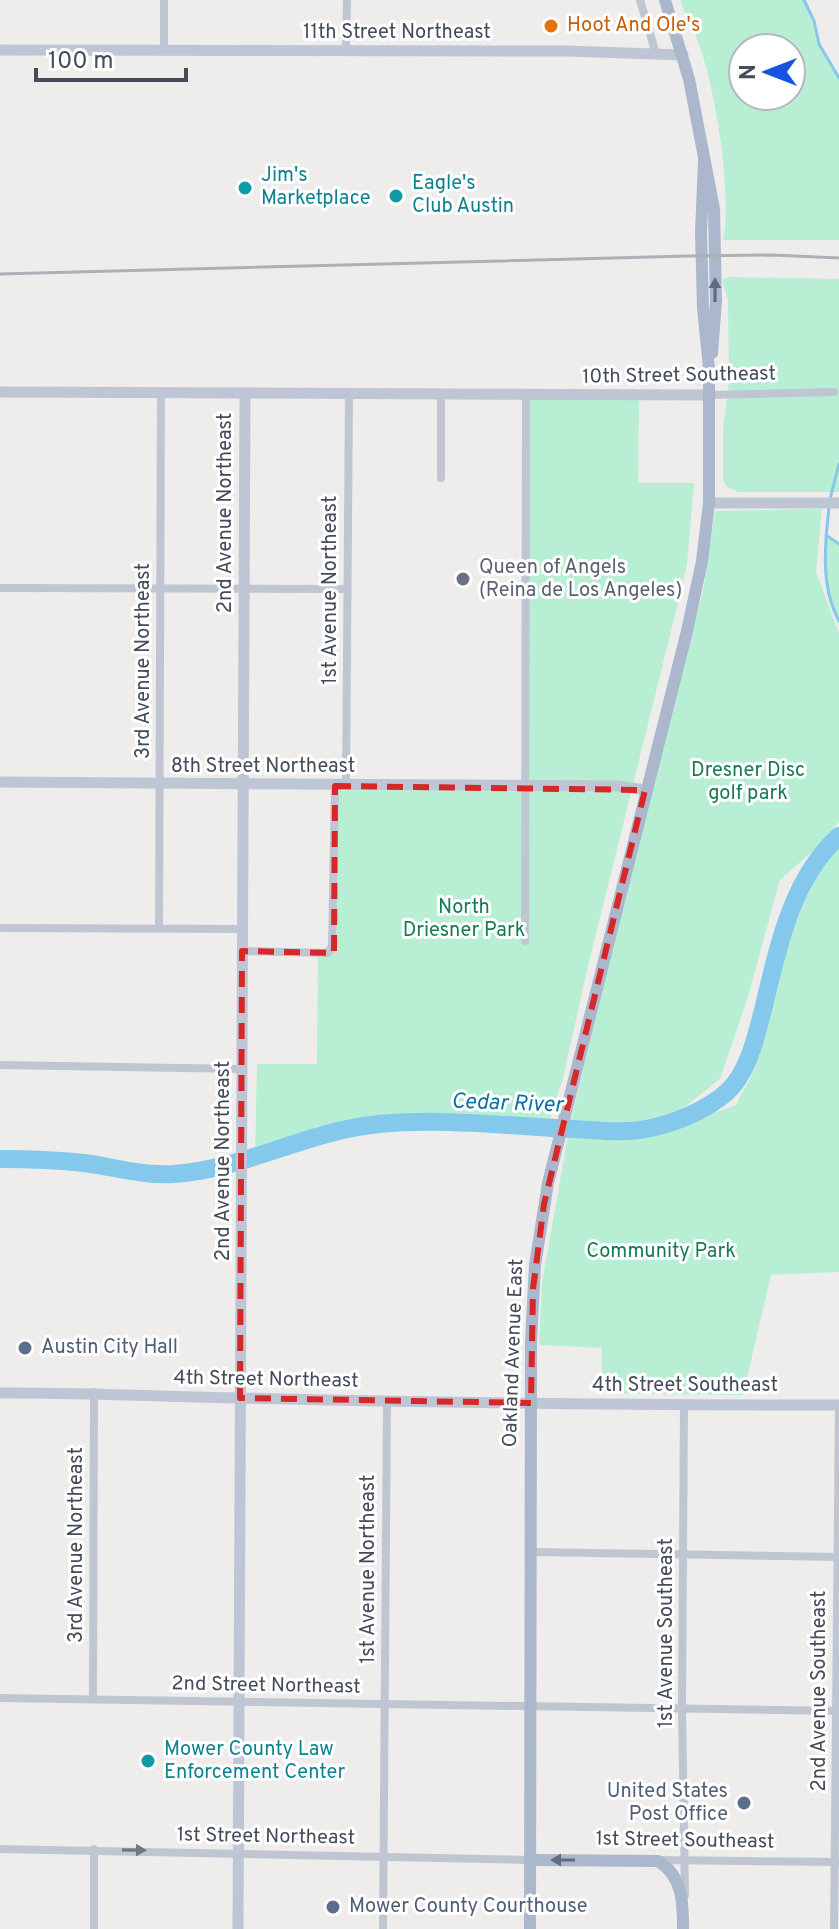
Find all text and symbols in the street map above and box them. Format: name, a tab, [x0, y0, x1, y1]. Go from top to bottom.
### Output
place label: Hoot And Ole's	[567, 13, 700, 39]
marker: Hoot And Ole's	[542, 17, 560, 35]
street label: 11th Street Northeast	[303, 20, 491, 46]
scale bar	[36, 32, 186, 82]
north arrow	[727, 32, 807, 112]
text: 100 m	[48, 47, 114, 77]
text: N	[736, 64, 763, 80]
place label: Jim's Marketplace	[261, 163, 371, 212]
place label: Eagle's Club Austin	[412, 171, 514, 220]
marker: Jim's Marketplace	[236, 179, 254, 197]
marker: Eagle's Club Austin	[387, 187, 405, 205]
one-way arrow	[709, 277, 721, 302]
street label: 10th Street Southeast	[582, 361, 776, 391]
street label: 2nd Avenue Northeast	[213, 413, 239, 613]
street label: 1st Avenue Northeast	[318, 495, 344, 685]
place label: Queen of Angels (Reina de Los Angeles)	[479, 555, 682, 604]
street label: 3rd Avenue Northeast	[131, 563, 157, 759]
marker: Queen of Angels (Reina de Los Angeles)	[454, 570, 472, 588]
street label: 8th Street Northeast	[171, 754, 355, 780]
park label: Dresner Disc golf park	[691, 758, 805, 807]
park label: North Driesner Park	[403, 895, 525, 944]
street label: 2nd Avenue Northeast	[211, 1061, 237, 1261]
water label: Cedar River	[451, 1089, 565, 1119]
park label: Community Park	[586, 1239, 736, 1265]
street label: Oakland Avenue East	[498, 1258, 530, 1448]
place label: Austin City Hall	[41, 1335, 178, 1361]
marker: Austin City Hall	[16, 1339, 34, 1357]
street label: 4th Street Northeast	[173, 1365, 359, 1395]
street label: 4th Street Southeast	[592, 1373, 778, 1399]
street label: 3rd Avenue Northeast	[64, 1447, 90, 1643]
street label: 1st Avenue Northeast	[356, 1474, 382, 1664]
street label: 1st Avenue Southeast	[654, 1538, 680, 1728]
street label: 2nd Avenue Southeast	[807, 1590, 833, 1792]
street label: 2nd Street Northeast	[171, 1671, 361, 1701]
place label: Mower County Law Enforcement Center	[164, 1737, 345, 1786]
marker: Mower County Law Enforcement Center	[139, 1752, 157, 1770]
place label: United States Post Office	[607, 1779, 728, 1828]
marker: United States Post Office	[735, 1794, 753, 1812]
street label: 1st Street Northeast	[177, 1822, 355, 1852]
street label: 1st Street Southeast	[595, 1826, 775, 1856]
one-way arrow	[122, 1844, 147, 1856]
one-way arrow	[550, 1854, 575, 1866]
place label: Mower County Courthouse	[349, 1894, 587, 1920]
marker: Mower County Courthouse	[324, 1898, 342, 1916]

